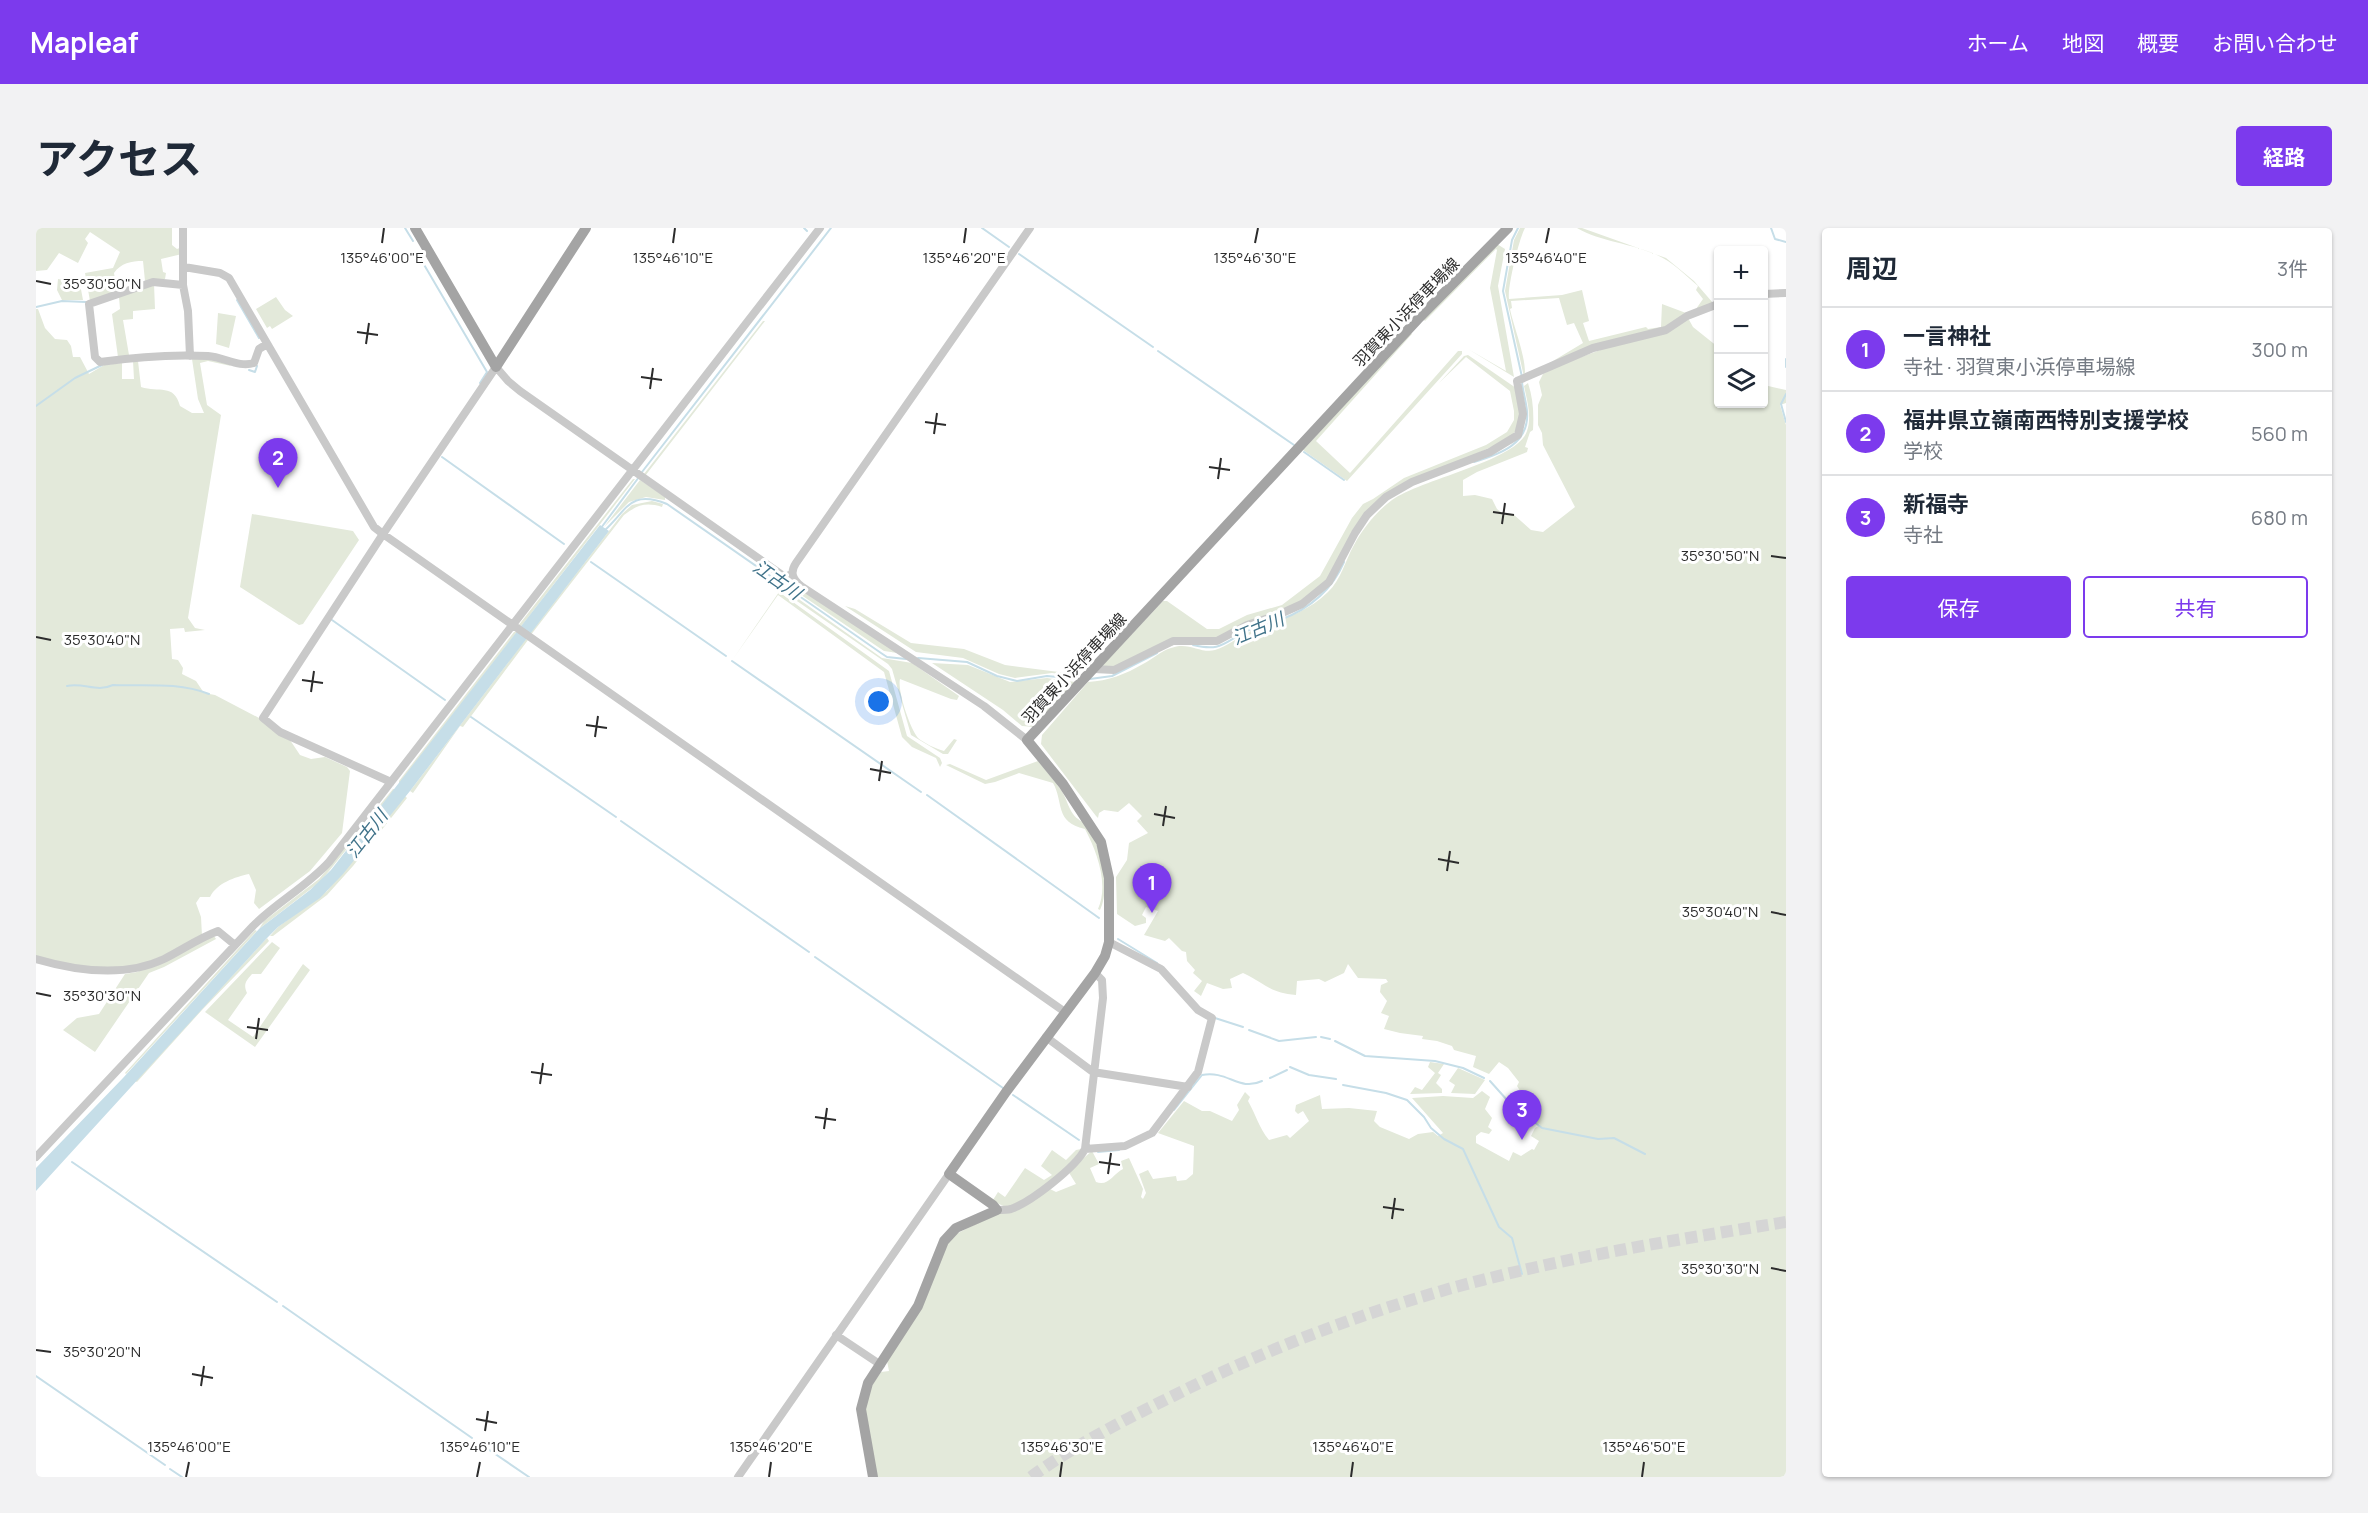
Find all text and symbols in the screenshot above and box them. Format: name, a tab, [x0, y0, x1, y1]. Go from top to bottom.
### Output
text: Mapleaf	[30, 23, 138, 61]
text: ホーム	[1967, 29, 2029, 57]
text: 地図	[2062, 29, 2104, 57]
text: 概要	[2137, 29, 2179, 57]
text: お問い合わせ	[2212, 29, 2338, 57]
button: 経路	[2236, 126, 2332, 186]
text: アクセス	[36, 129, 202, 187]
map controls	[1714, 246, 1768, 408]
button: +	[1714, 246, 1768, 300]
text: 135°46'00"E	[340, 247, 424, 268]
text: 135°46'10"E	[633, 247, 713, 268]
text: 135°46'20"E	[922, 247, 1006, 268]
text: 135°46'30"E	[1214, 247, 1296, 268]
text: 135°46'40"E	[1505, 247, 1587, 268]
text: 周辺	[1846, 250, 1898, 286]
street label: 羽賀東小浜停車場線	[1348, 253, 1464, 371]
text: 3件	[2277, 255, 2308, 282]
text: 35°30'50"N	[63, 273, 141, 294]
button: −	[1714, 300, 1768, 354]
text: 一言神社	[1903, 321, 1991, 351]
text: 1	[1861, 336, 1870, 363]
text: 300 m	[2252, 336, 2308, 363]
text: 寺社 · 羽賀東小浜停車場線	[1903, 353, 2136, 380]
button: layers	[1714, 354, 1768, 408]
text: 福井県立嶺南西特別支援学校	[1903, 405, 2189, 435]
text: 2	[1860, 420, 1871, 447]
text: 560 m	[2251, 420, 2308, 447]
text: 学校	[1903, 437, 1943, 464]
pin: 2	[258, 438, 298, 488]
text: 新福寺	[1903, 489, 1969, 519]
text: 3	[1860, 504, 1871, 531]
text: 680 m	[2251, 504, 2308, 531]
text: 寺社	[1903, 521, 1943, 548]
text: 35°30'50"N	[1681, 545, 1759, 566]
water label: 江古川	[749, 554, 808, 606]
button: 保存	[1846, 576, 2071, 638]
button: 共有	[2083, 576, 2308, 638]
water label: 江古川	[1228, 606, 1289, 650]
street label: 羽賀東小浜停車場線	[1017, 608, 1131, 728]
text: 35°30'40"N	[64, 629, 140, 650]
your location	[864, 687, 893, 716]
water label: 江古川	[340, 803, 394, 862]
pin: 1	[1132, 864, 1172, 913]
text: 35°30'40"N	[1682, 901, 1758, 922]
text: 35°30'30"N	[63, 985, 141, 1006]
pin: 3	[1502, 1090, 1542, 1140]
text: 35°30'30"N	[1681, 1258, 1759, 1279]
text: 35°30'20"N	[63, 1341, 141, 1362]
text: 135°46'00"E	[147, 1436, 231, 1457]
text: 135°46'10"E	[440, 1436, 520, 1457]
text: 135°46'20"E	[729, 1436, 813, 1457]
text: 135°46'30"E	[1021, 1436, 1103, 1457]
text: 135°46'40"E	[1312, 1436, 1394, 1457]
text: 135°46'50"E	[1602, 1436, 1686, 1457]

